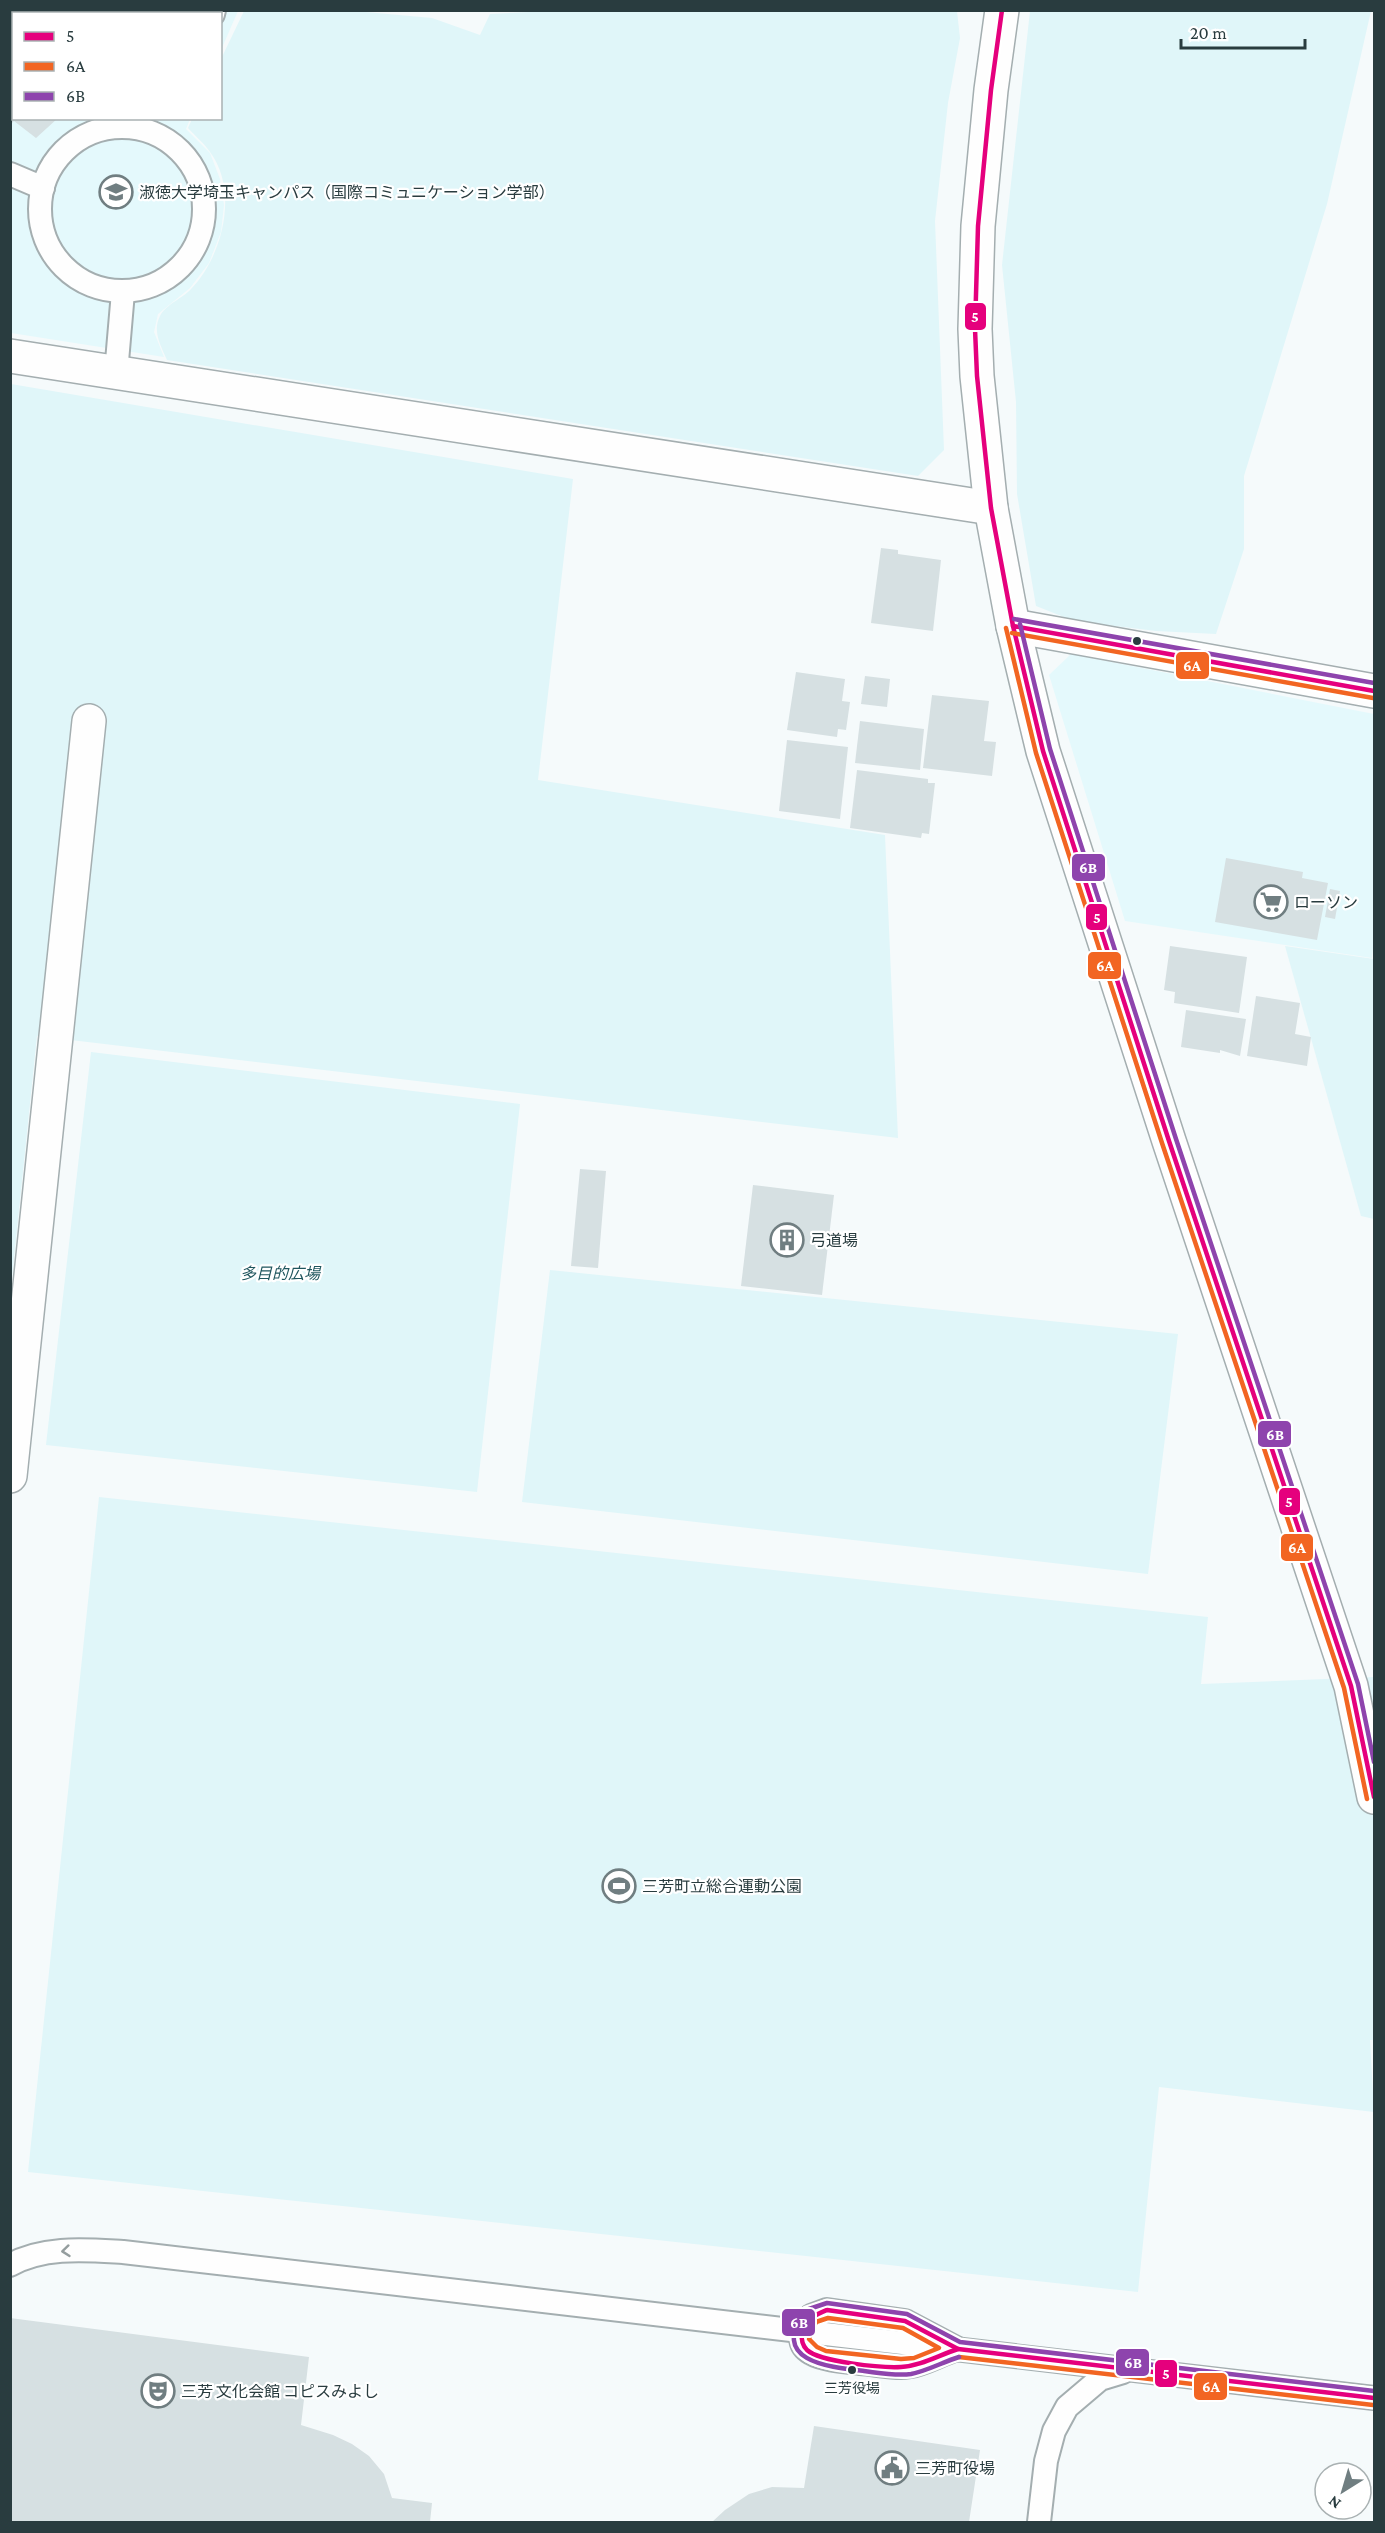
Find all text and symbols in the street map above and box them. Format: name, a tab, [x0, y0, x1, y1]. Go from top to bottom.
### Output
legend	[12, 12, 222, 120]
scale bar	[1181, 12, 1306, 50]
text: 20 m	[1190, 23, 1227, 43]
text: 5	[66, 26, 75, 46]
text: 6A	[66, 56, 86, 76]
text: 6B	[66, 86, 85, 106]
school or university icon: 淑徳大学埼玉キャンパス（国際コミュニケーション学部）	[98, 174, 134, 210]
place label: 淑徳大学埼玉キャンパス（国際コミュニケーション学部）	[139, 184, 555, 201]
line badge: 5	[964, 302, 987, 331]
text: 5	[971, 308, 979, 325]
unlabelled marker	[1131, 635, 1143, 647]
line badge: 6A	[1175, 651, 1210, 680]
text: 6A	[1183, 657, 1201, 674]
line badge: 6B	[1071, 853, 1106, 882]
text: 6B	[1079, 859, 1097, 876]
supermarket icon: ローソン	[1253, 884, 1289, 920]
place label: ローソン	[1294, 894, 1358, 911]
line badge: 5	[1085, 903, 1108, 931]
text: 5	[1093, 909, 1101, 926]
line badge: 6A	[1087, 951, 1122, 980]
text: 6A	[1096, 957, 1114, 974]
building icon: 弓道場	[769, 1222, 805, 1258]
place label: 弓道場	[810, 1232, 858, 1249]
park label: 多目的広場	[240, 1265, 322, 1282]
line badge: 6B	[1257, 1420, 1292, 1448]
text: 6B	[1266, 1426, 1284, 1443]
line badge: 5	[1278, 1487, 1301, 1516]
text: 5	[1285, 1493, 1293, 1510]
line badge: 6A	[1280, 1533, 1314, 1562]
text: 6A	[1288, 1539, 1306, 1556]
sports icon: 三芳町立総合運動公園	[601, 1868, 637, 1904]
place label: 三芳町立総合運動公園	[642, 1878, 802, 1895]
one-way arrow	[61, 2244, 70, 2257]
line badge: 6B	[781, 2308, 816, 2337]
text: 6B	[790, 2314, 808, 2331]
line badge: 6B	[1115, 2348, 1150, 2377]
text: 6B	[1124, 2354, 1142, 2371]
line badge: 5	[1154, 2359, 1178, 2388]
marker: 三芳役場	[846, 2364, 858, 2376]
text: 5	[1162, 2365, 1170, 2382]
line badge: 6A	[1193, 2372, 1228, 2401]
theatre icon: 三芳 文化会館 コピスみよし	[140, 2373, 176, 2409]
text: 6A	[1202, 2378, 1220, 2395]
place label: 三芳役場	[824, 2380, 880, 2396]
place label: 三芳 文化会館 コピスみよし	[181, 2383, 379, 2400]
public building icon: 三芳町役場	[874, 2450, 910, 2486]
place label: 三芳町役場	[915, 2460, 995, 2477]
north arrow	[1313, 2461, 1373, 2521]
text: N	[1325, 2492, 1344, 2513]

